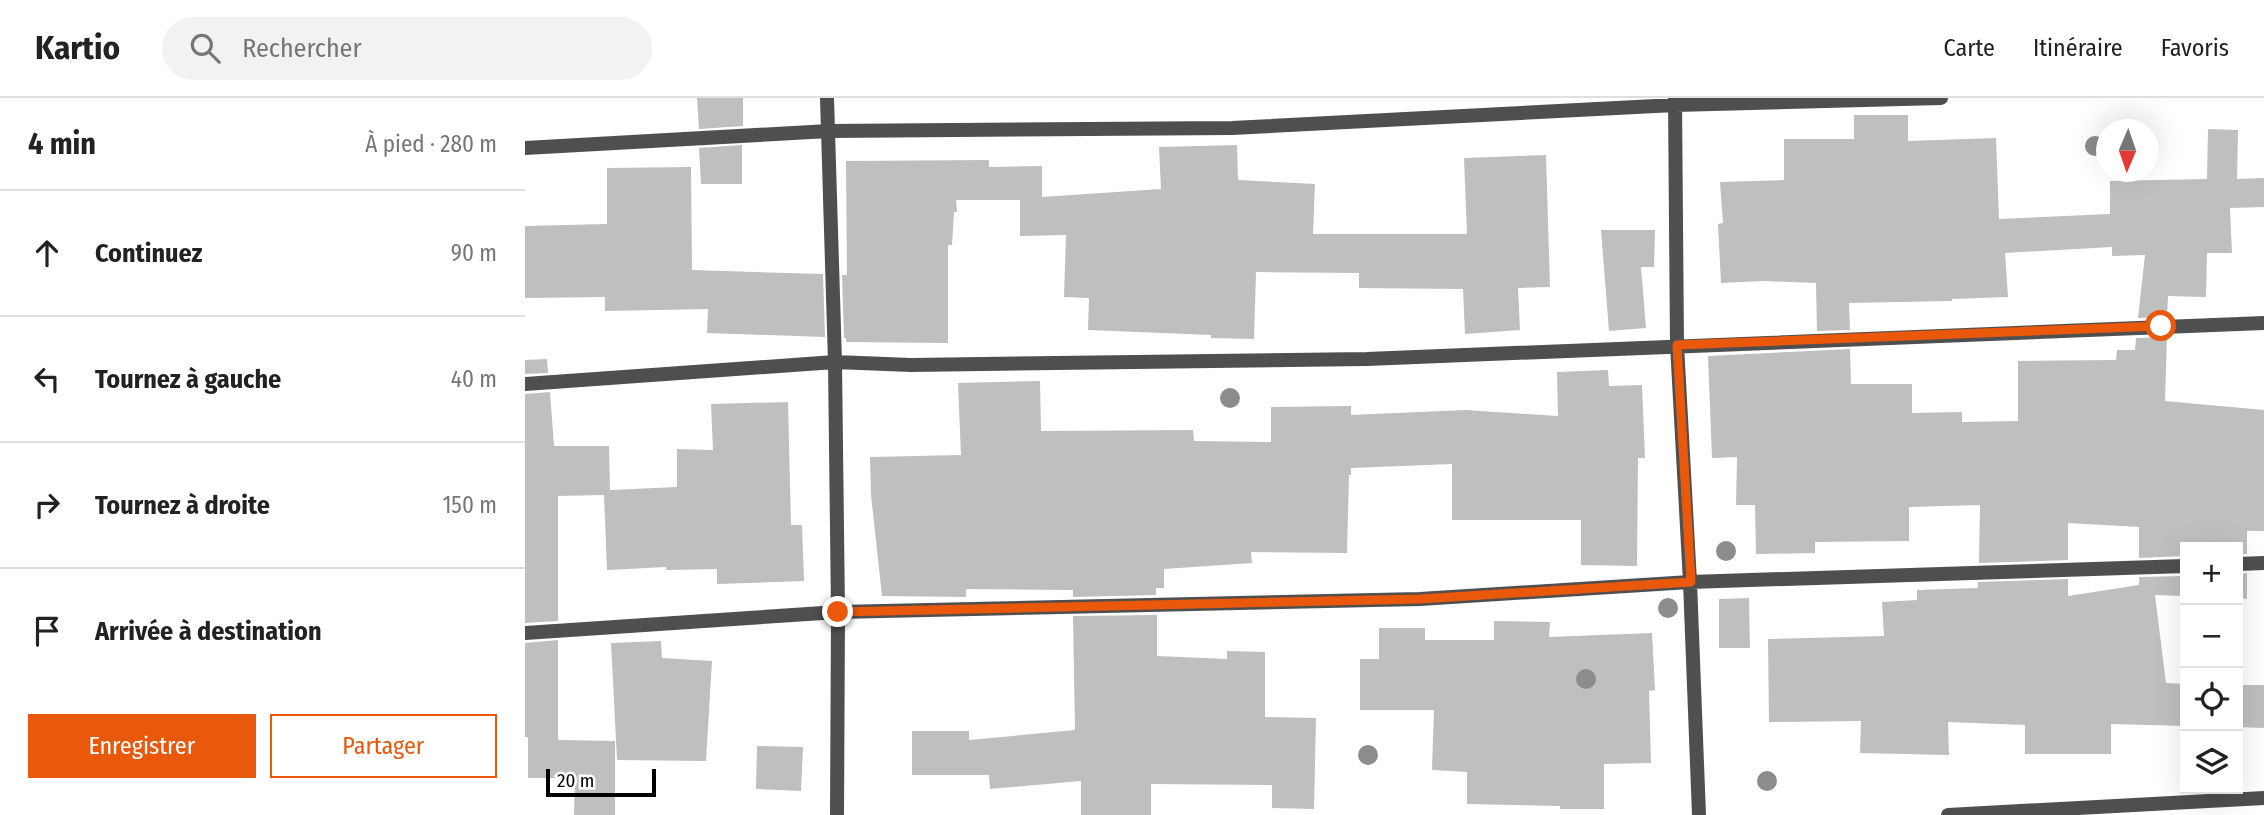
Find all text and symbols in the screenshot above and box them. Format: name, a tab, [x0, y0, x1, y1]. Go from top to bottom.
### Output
search box	[162, 17, 652, 80]
text: Kartio	[35, 28, 120, 68]
icon: search	[186, 29, 224, 67]
text: Rechercher	[242, 33, 362, 64]
text: Carte	[1944, 34, 1995, 62]
text: Itinéraire	[2033, 34, 2123, 62]
text: Favoris	[2161, 34, 2229, 62]
north arrow	[2096, 119, 2159, 182]
text: 4 min	[28, 126, 96, 162]
text: À pied · 280 m	[365, 130, 497, 158]
icon: ahead	[28, 234, 66, 272]
text: Continuez	[95, 238, 202, 269]
text: 90 m	[451, 239, 497, 267]
route start	[2145, 310, 2176, 341]
icon: left	[28, 360, 66, 398]
text: Tournez à gauche	[95, 364, 281, 395]
text: 40 m	[451, 365, 497, 393]
icon: right	[28, 486, 66, 524]
text: Tournez à droite	[95, 490, 270, 521]
text: 150 m	[442, 491, 497, 519]
map controls	[2180, 542, 2243, 794]
button: +	[2180, 542, 2243, 605]
route end	[822, 596, 853, 627]
button: −	[2180, 605, 2243, 668]
icon: arrive	[28, 612, 66, 650]
text: Arrivée à destination	[95, 616, 322, 647]
button: locate	[2180, 668, 2243, 731]
button: Enregistrer	[28, 714, 256, 778]
button: Partager	[270, 714, 497, 778]
button: layers	[2180, 731, 2243, 794]
scale bar	[546, 766, 656, 798]
text: 20 m	[557, 769, 594, 792]

